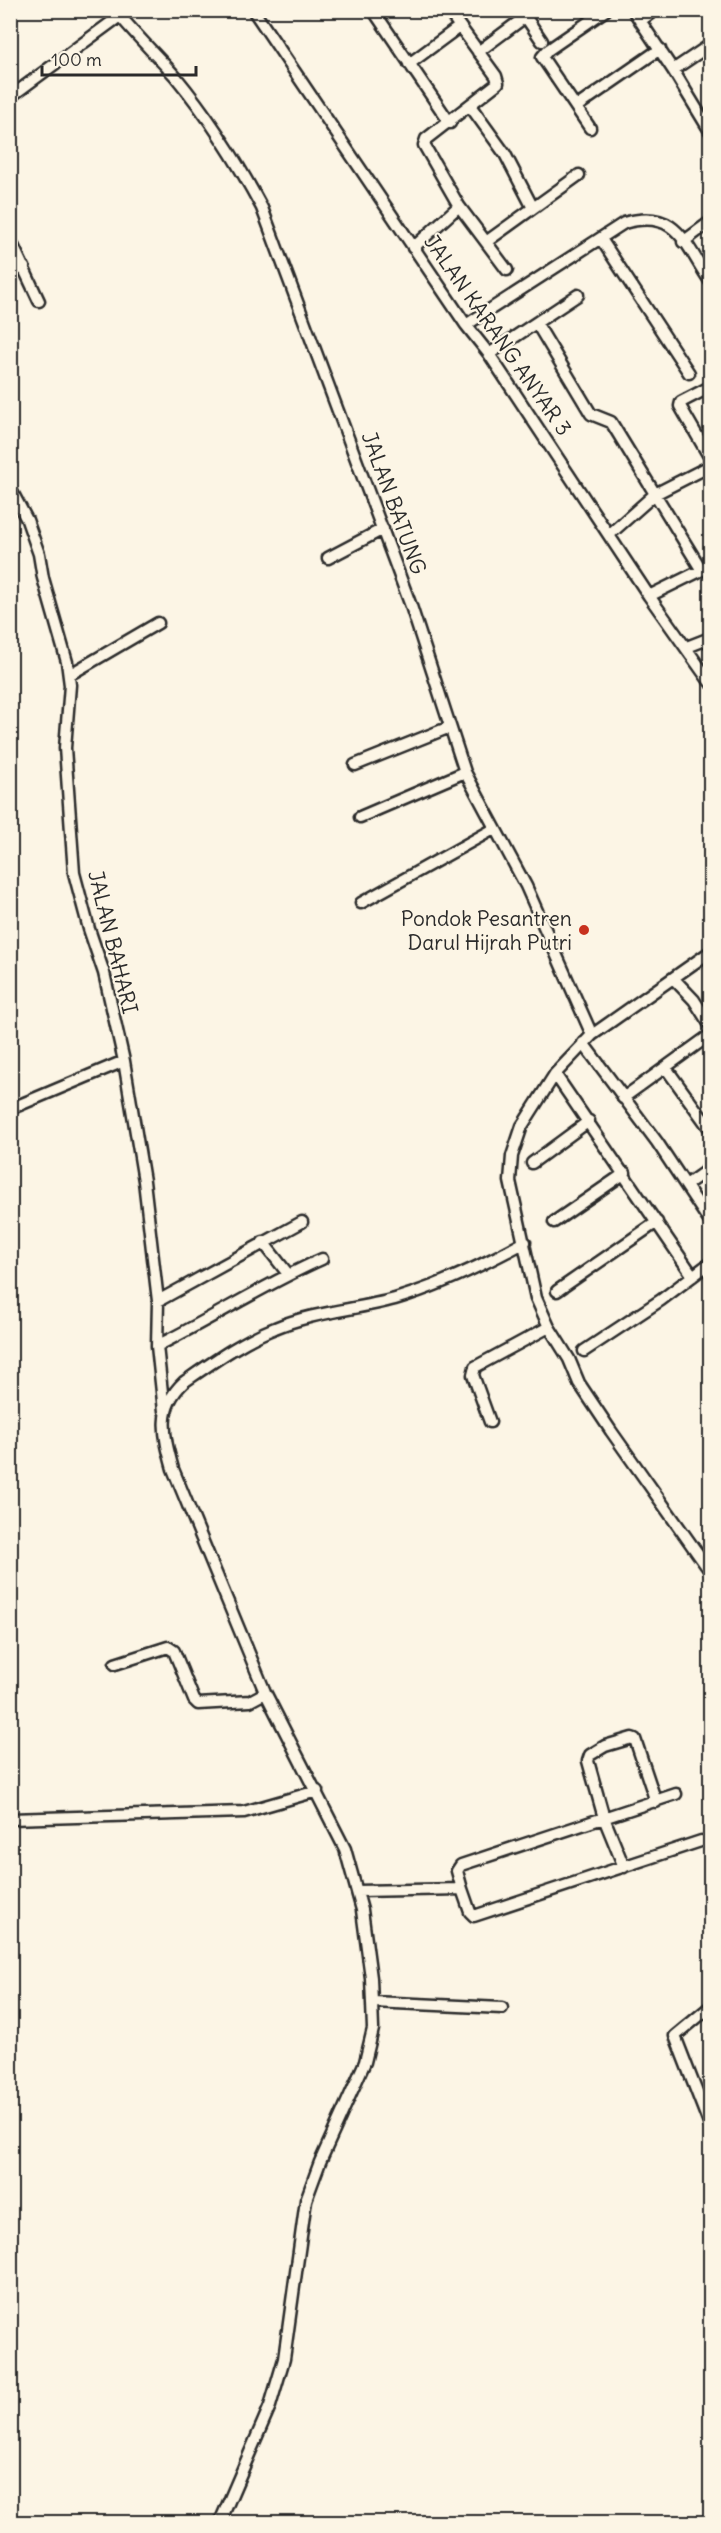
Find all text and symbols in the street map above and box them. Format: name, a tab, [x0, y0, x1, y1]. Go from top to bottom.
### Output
scale bar	[42, 39, 196, 77]
text: 100 m	[51, 48, 102, 71]
street label: JALAN KARANG ANYAR 3	[418, 229, 578, 441]
street label: JALAN BATUNG	[356, 428, 432, 578]
street label: JALAN BAHARI	[82, 867, 144, 1017]
place label: Pondok Pesantren Darul Hijrah Putri	[401, 905, 572, 956]
marker: Pondok Pesantren Darul Hijrah Putri	[577, 923, 591, 937]

